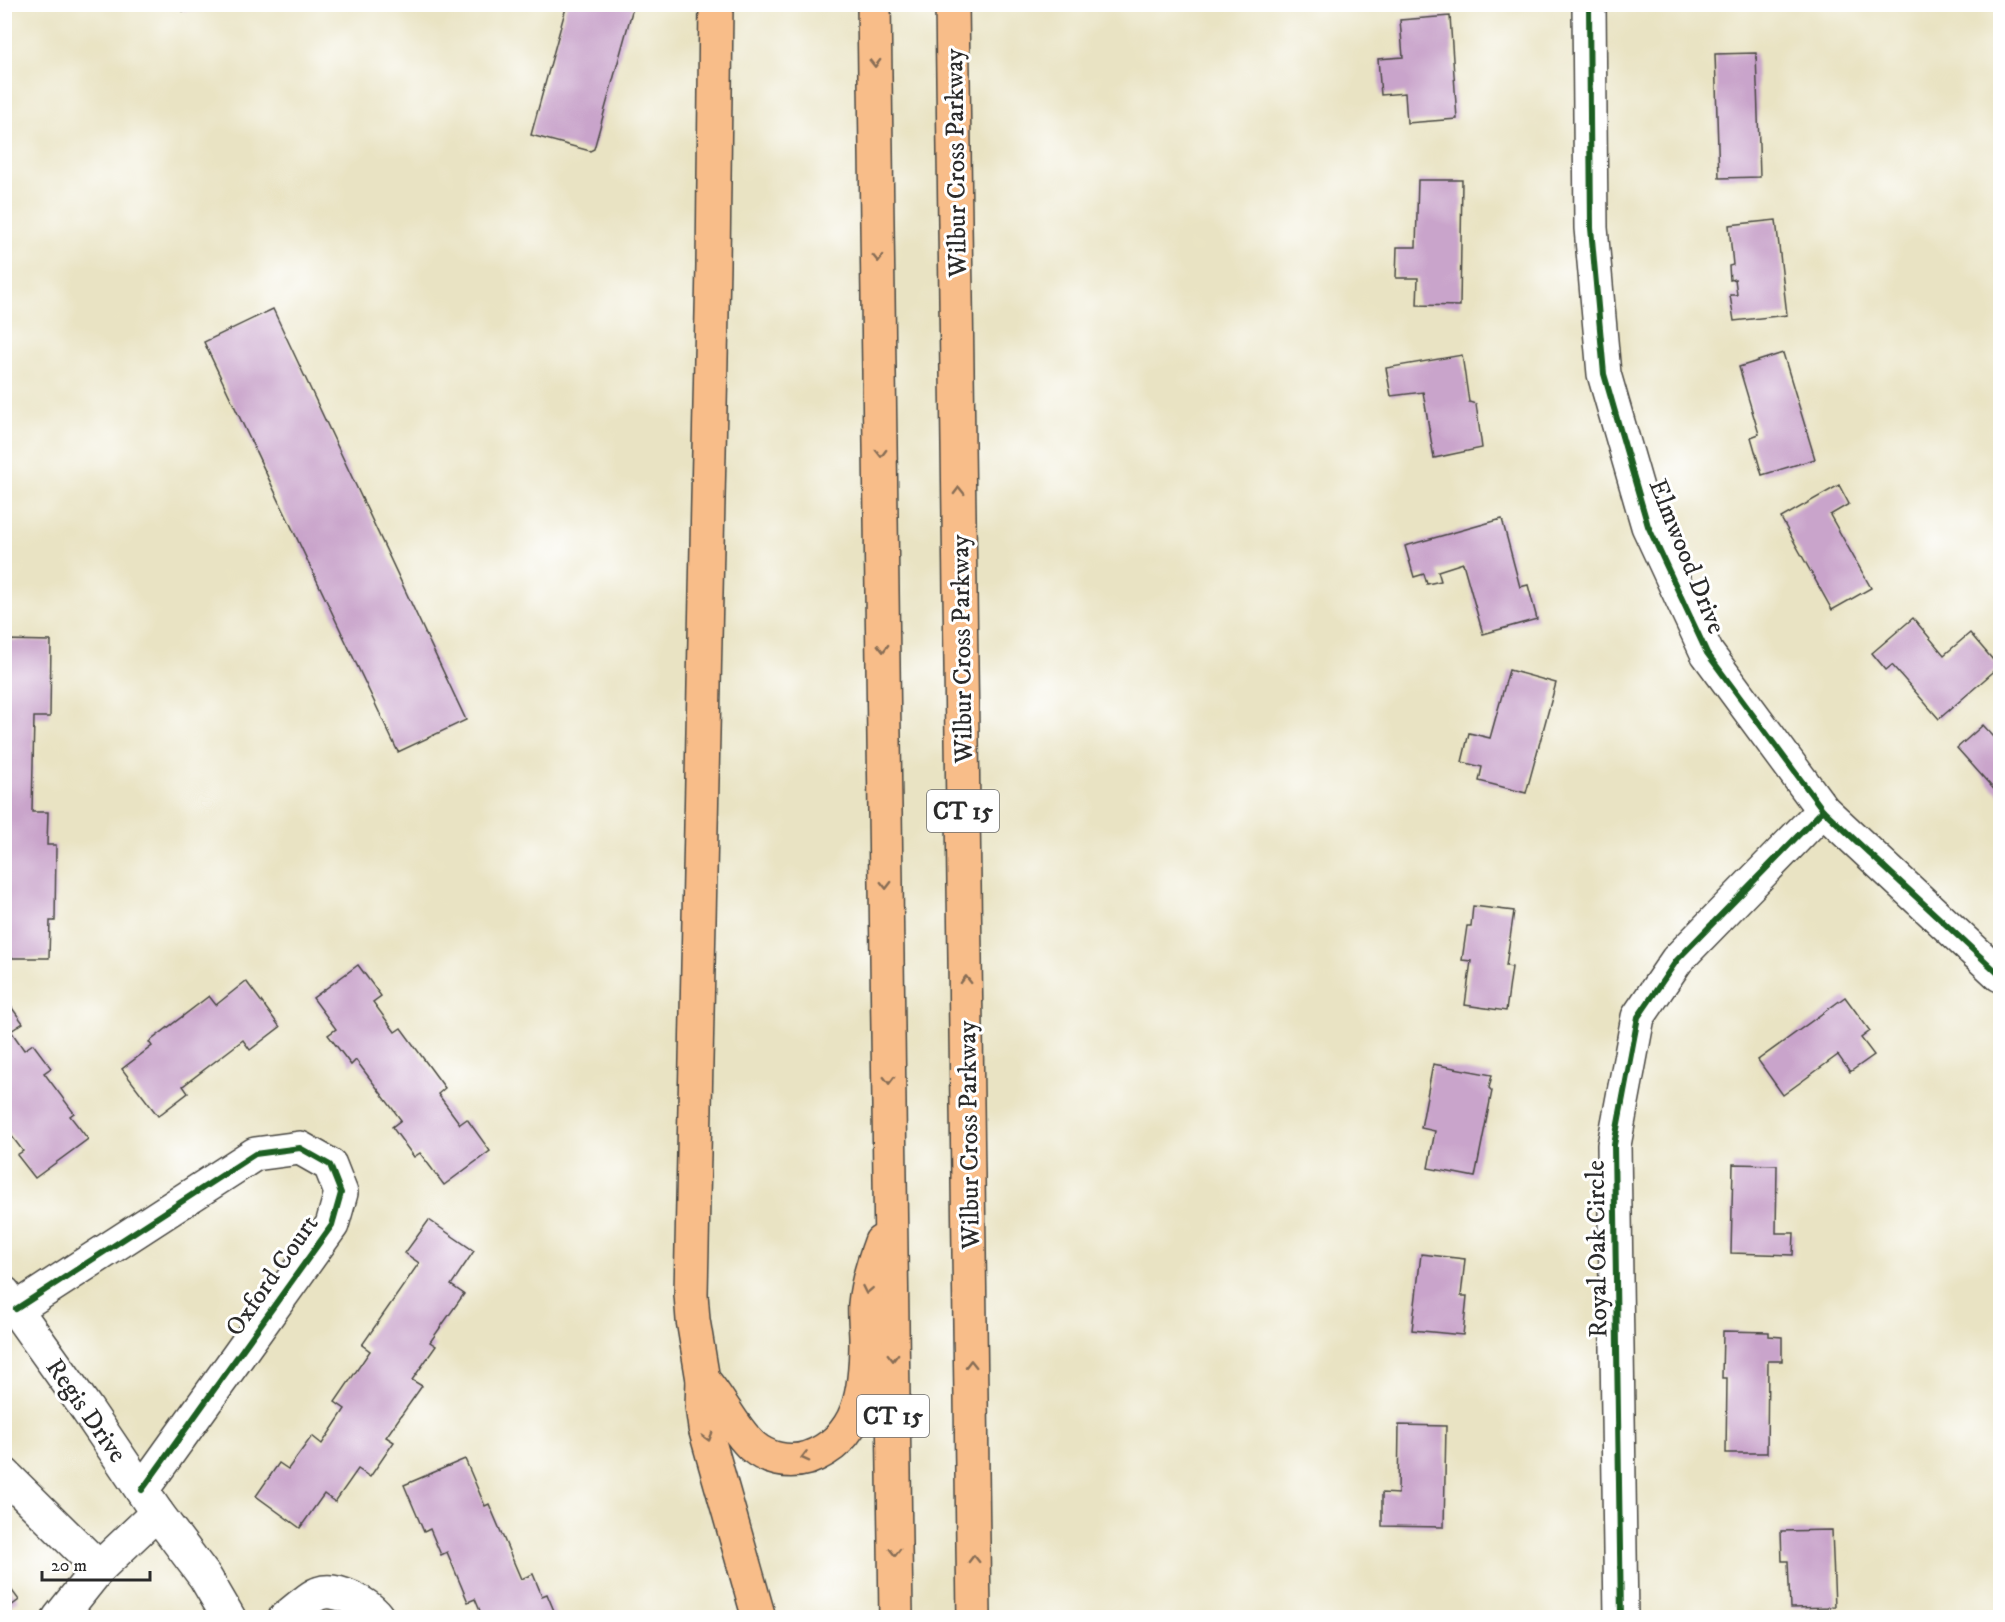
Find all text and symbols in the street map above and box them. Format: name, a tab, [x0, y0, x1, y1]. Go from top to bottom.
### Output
street label: Wilbur Cross Parkway	[938, 48, 975, 279]
one-way arrow	[869, 58, 881, 67]
one-way arrow	[872, 253, 884, 262]
one-way arrow	[874, 448, 887, 457]
street label: Elmwood Drive	[1641, 474, 1733, 639]
one-way arrow	[953, 487, 965, 496]
street label: Wilbur Cross Parkway	[944, 534, 981, 765]
one-way arrow	[877, 643, 889, 652]
road number: CT 15	[927, 790, 999, 832]
one-way arrow	[880, 880, 893, 889]
one-way arrow	[960, 976, 972, 985]
street label: Wilbur Cross Parkway	[951, 1020, 988, 1251]
one-way arrow	[883, 1075, 895, 1084]
street label: Royal Oak Circle	[1579, 1160, 1616, 1338]
street label: Oxford Court	[218, 1209, 326, 1343]
one-way arrow	[861, 1285, 874, 1295]
street label: Regis Drive	[38, 1352, 134, 1469]
one-way arrow	[886, 1352, 899, 1361]
one-way arrow	[965, 1360, 977, 1369]
road number: CT 15	[857, 1395, 929, 1437]
one-way arrow	[701, 1432, 713, 1442]
one-way arrow	[800, 1450, 810, 1463]
scale bar	[42, 1544, 150, 1582]
one-way arrow	[889, 1547, 901, 1556]
text: 20 m	[51, 1555, 87, 1577]
one-way arrow	[967, 1555, 980, 1564]

